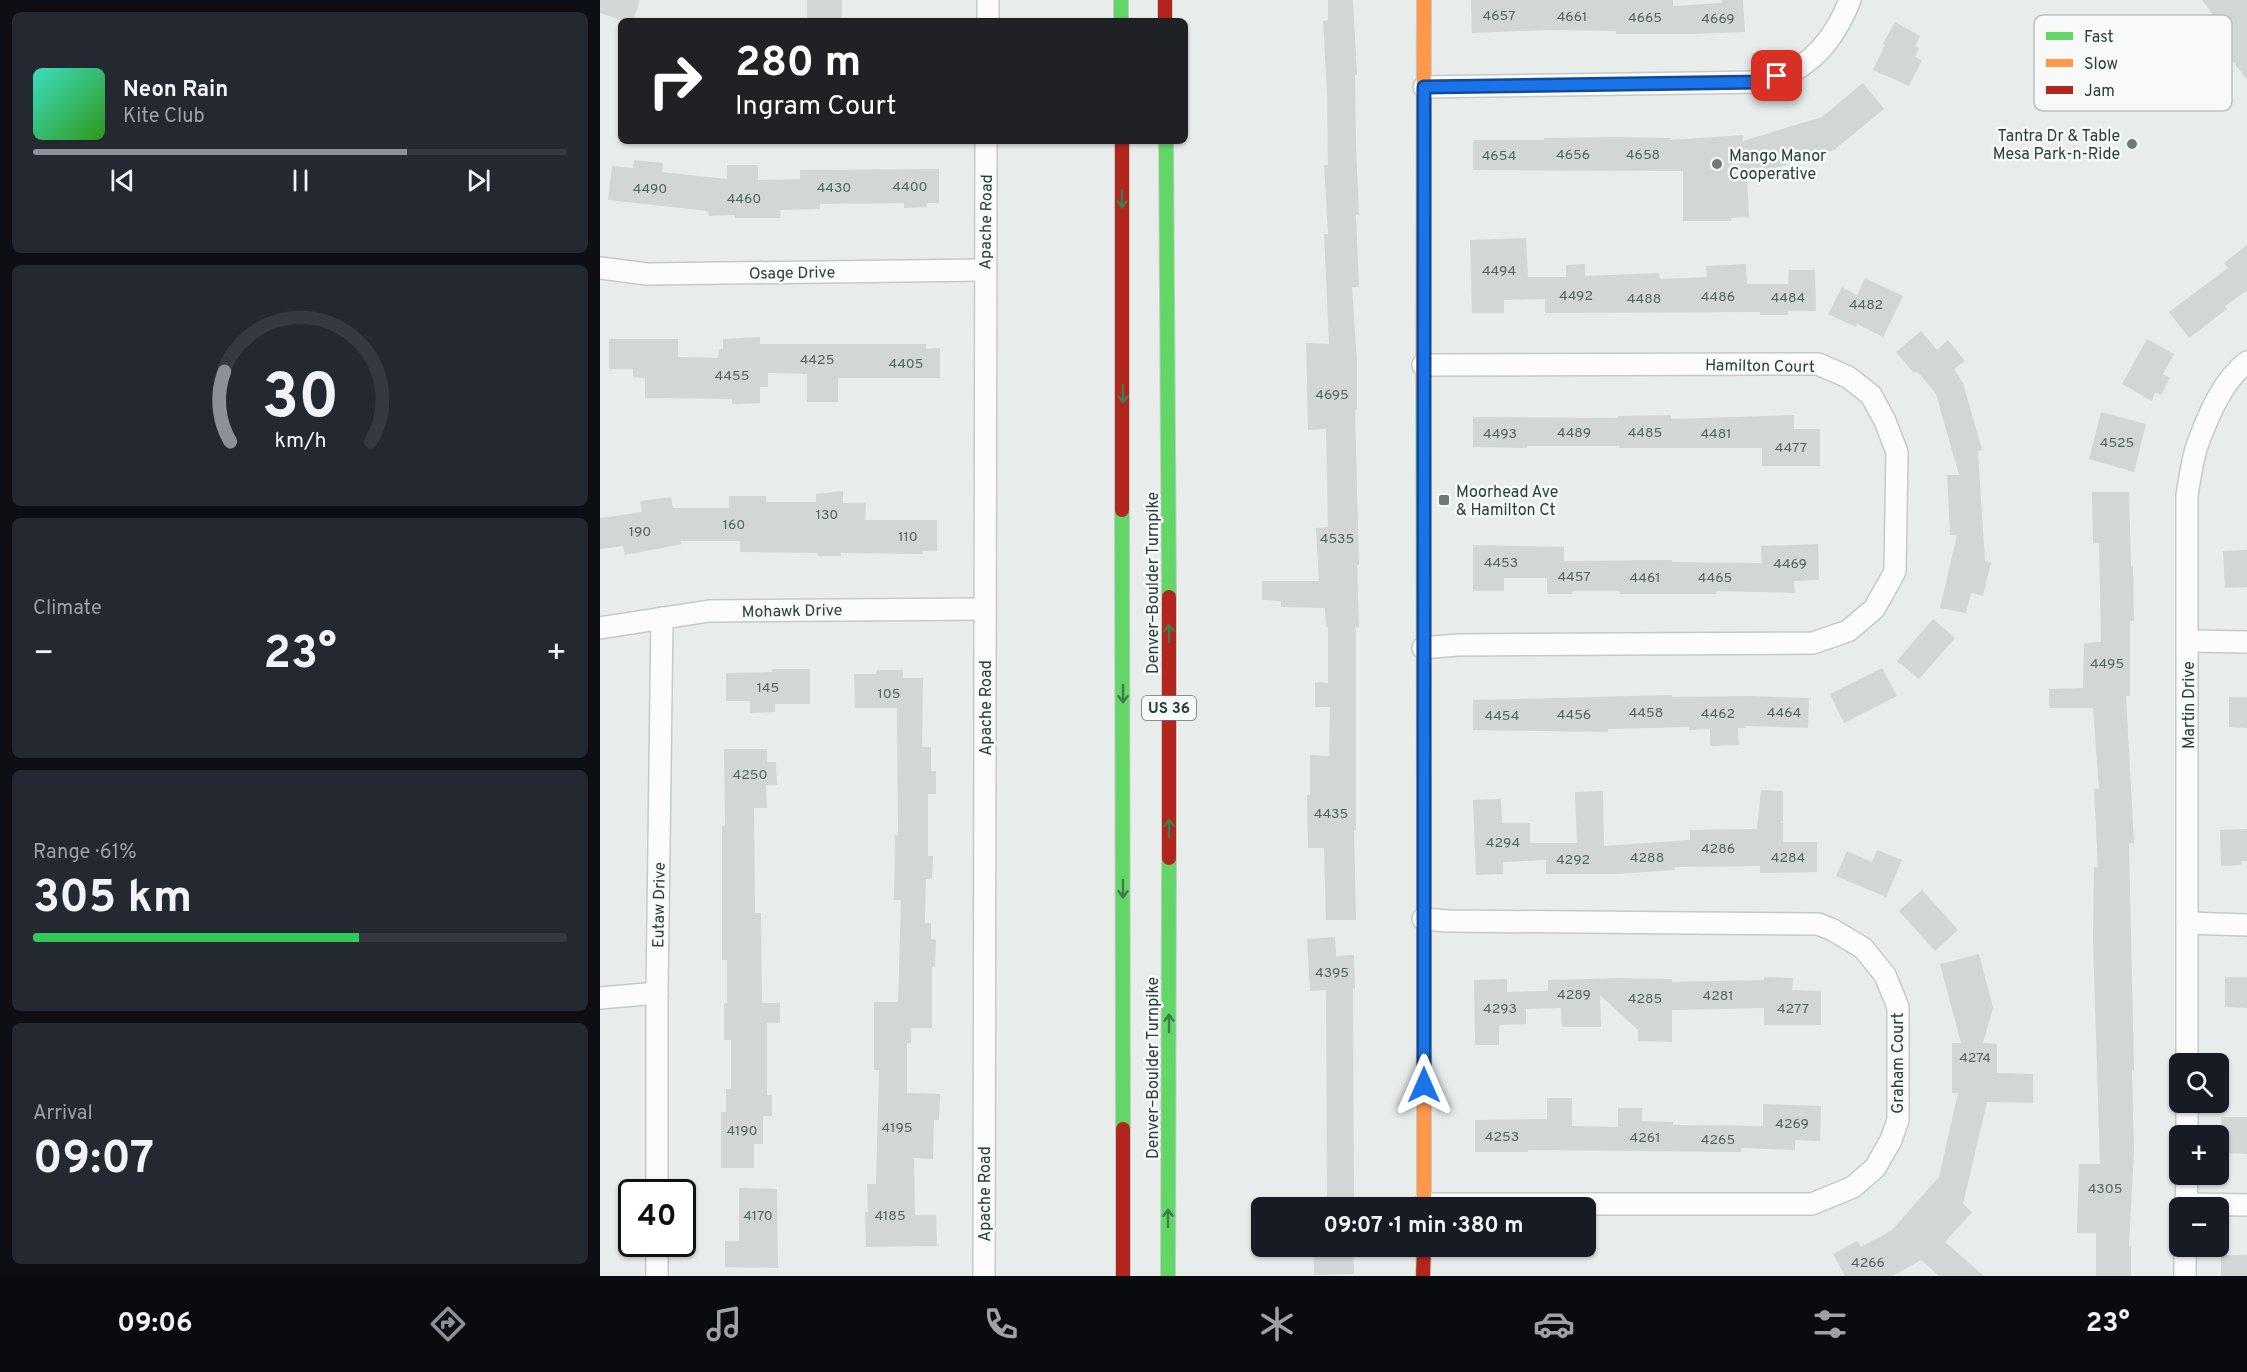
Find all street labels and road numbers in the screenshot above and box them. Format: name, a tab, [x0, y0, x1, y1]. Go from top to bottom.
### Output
street label: Apache Road	[976, 174, 998, 270]
street label: Osage Drive	[749, 263, 835, 285]
street label: Hamilton Court	[1705, 356, 1815, 378]
street label: Denver–Boulder Turnpike	[1144, 492, 1164, 674]
street label: Mohawk Drive	[741, 601, 843, 623]
street label: Apache Road	[977, 660, 997, 756]
street label: Martin Drive	[2180, 661, 2200, 749]
road number: US 36	[1142, 696, 1196, 720]
street label: Eutaw Drive	[649, 862, 671, 948]
street label: Denver–Boulder Turnpike	[1144, 977, 1164, 1159]
street label: Graham Court	[1889, 1012, 1909, 1114]
street label: Apache Road	[976, 1146, 996, 1242]

